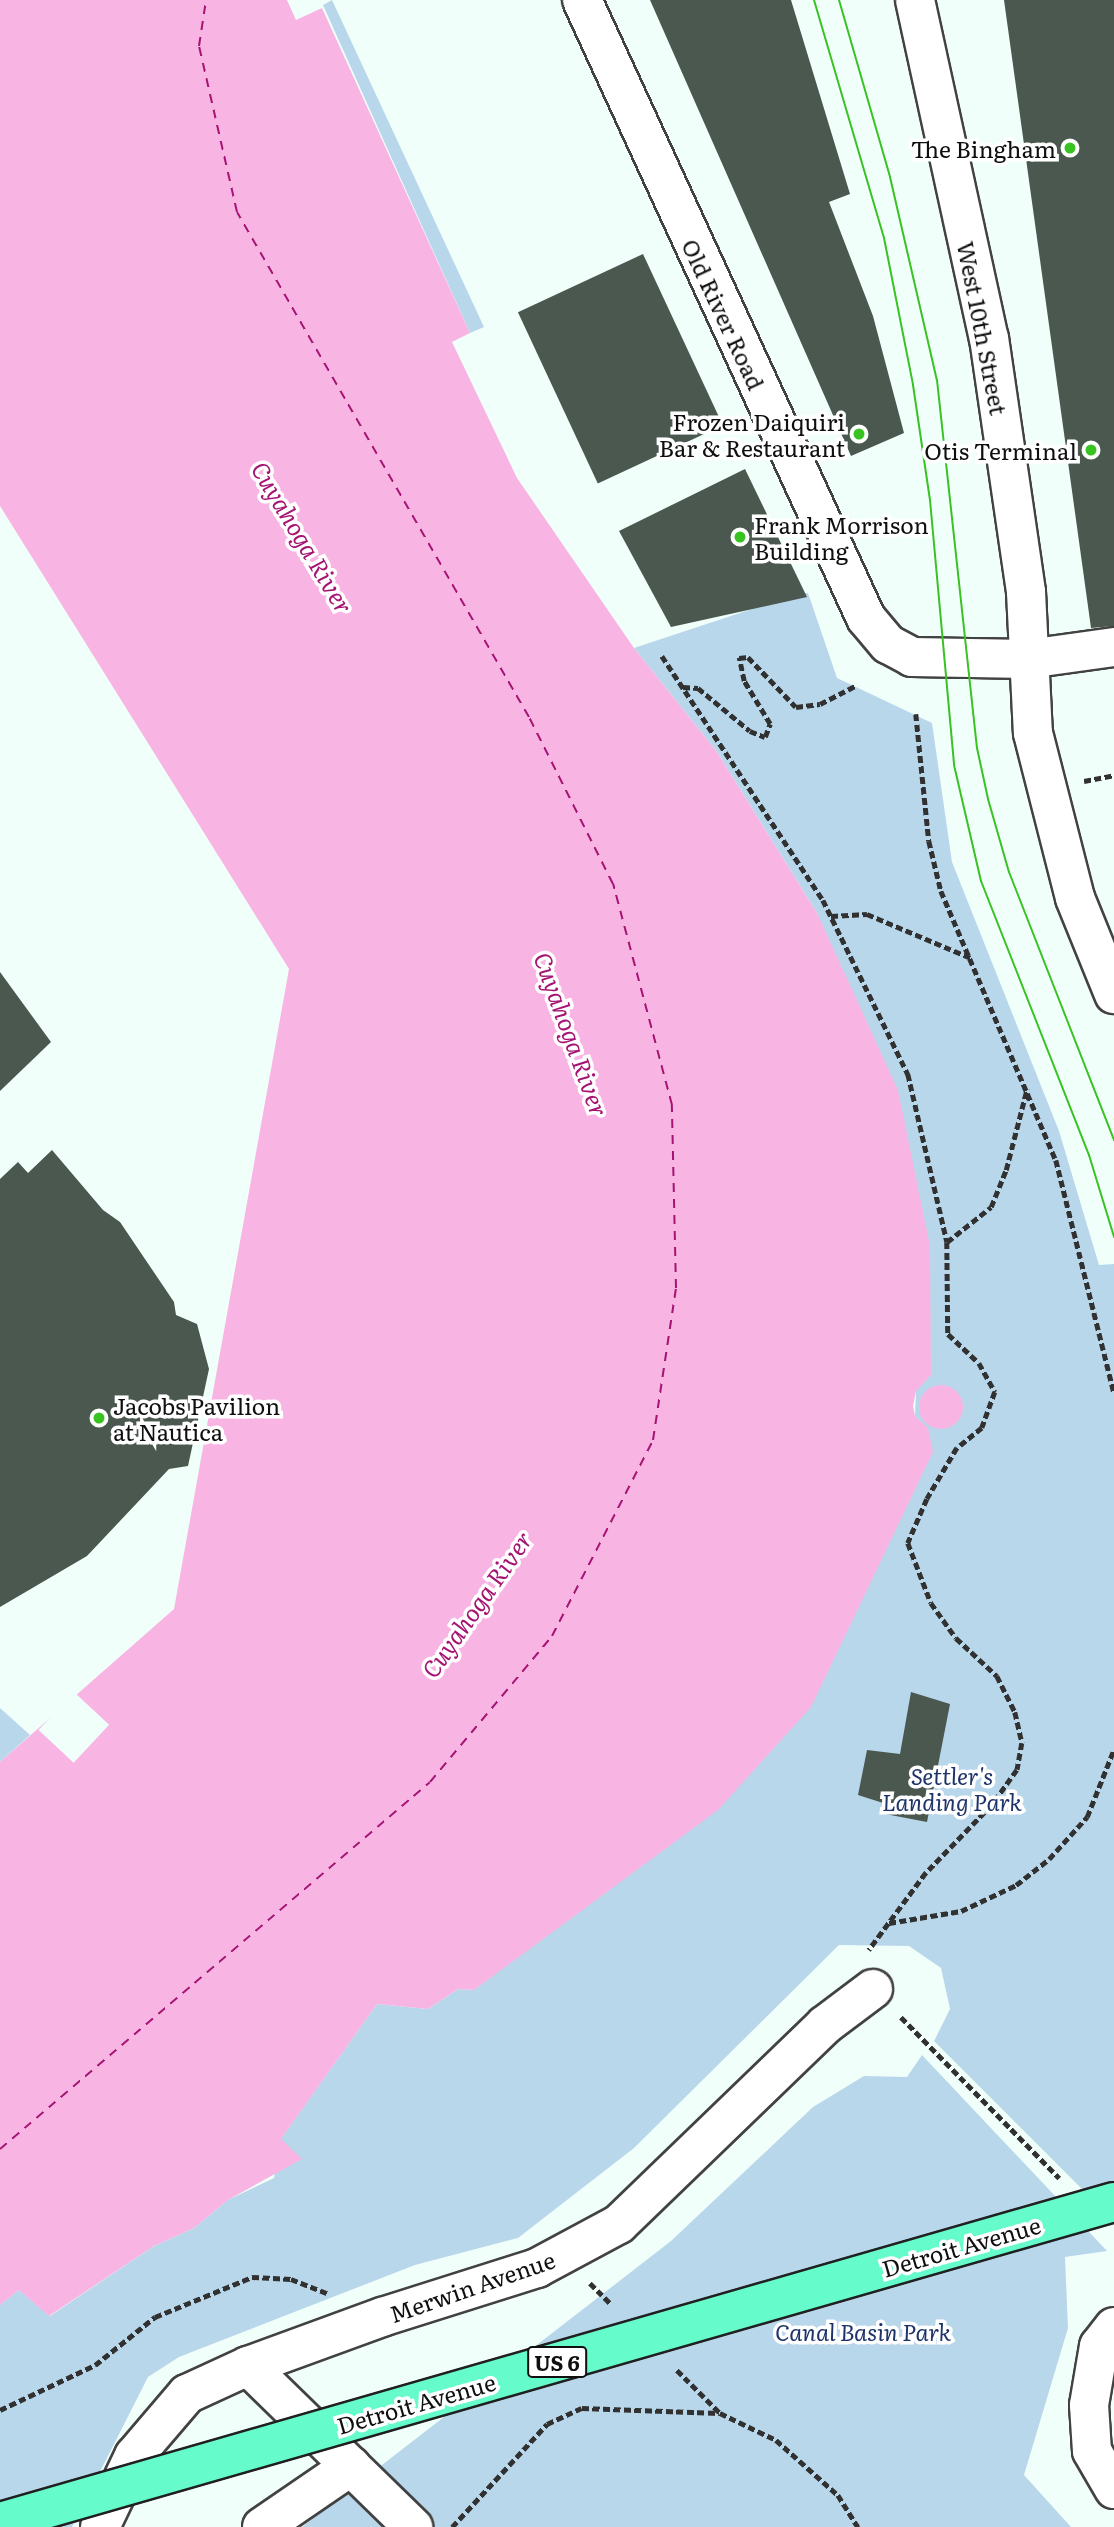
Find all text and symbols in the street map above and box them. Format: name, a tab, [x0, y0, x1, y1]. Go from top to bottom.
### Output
place label: The Bingham	[911, 134, 1056, 162]
marker: The Bingham	[1062, 140, 1078, 156]
street label: Old River Road	[677, 234, 771, 394]
street label: West 10th Street	[953, 239, 1013, 417]
place label: Frozen Daiquiri Bar & Restaurant	[659, 407, 845, 461]
marker: Frozen Daiquiri Bar & Restaurant	[851, 426, 867, 442]
place label: Otis Terminal	[924, 436, 1077, 464]
marker: Otis Terminal	[1083, 442, 1099, 458]
water label: Cuyahoga River	[246, 456, 360, 618]
place label: Frank Morrison Building	[754, 510, 929, 564]
marker: Frank Morrison Building	[732, 529, 748, 545]
water label: Cuyahoga River	[529, 948, 615, 1120]
place label: Jacobs Pavilion at Nautica	[113, 1391, 280, 1445]
marker: Jacobs Pavilion at Nautica	[91, 1410, 107, 1426]
water label: Cuyahoga River	[415, 1525, 537, 1683]
park label: Settler's Landing Park	[882, 1761, 1022, 1815]
street label: Detroit Avenue	[878, 2210, 1044, 2282]
street label: Merwin Avenue	[386, 2245, 558, 2327]
park label: Canal Basin Park	[775, 2317, 951, 2345]
road number: US 6	[526, 2344, 588, 2380]
street label: Detroit Avenue	[333, 2367, 499, 2439]

